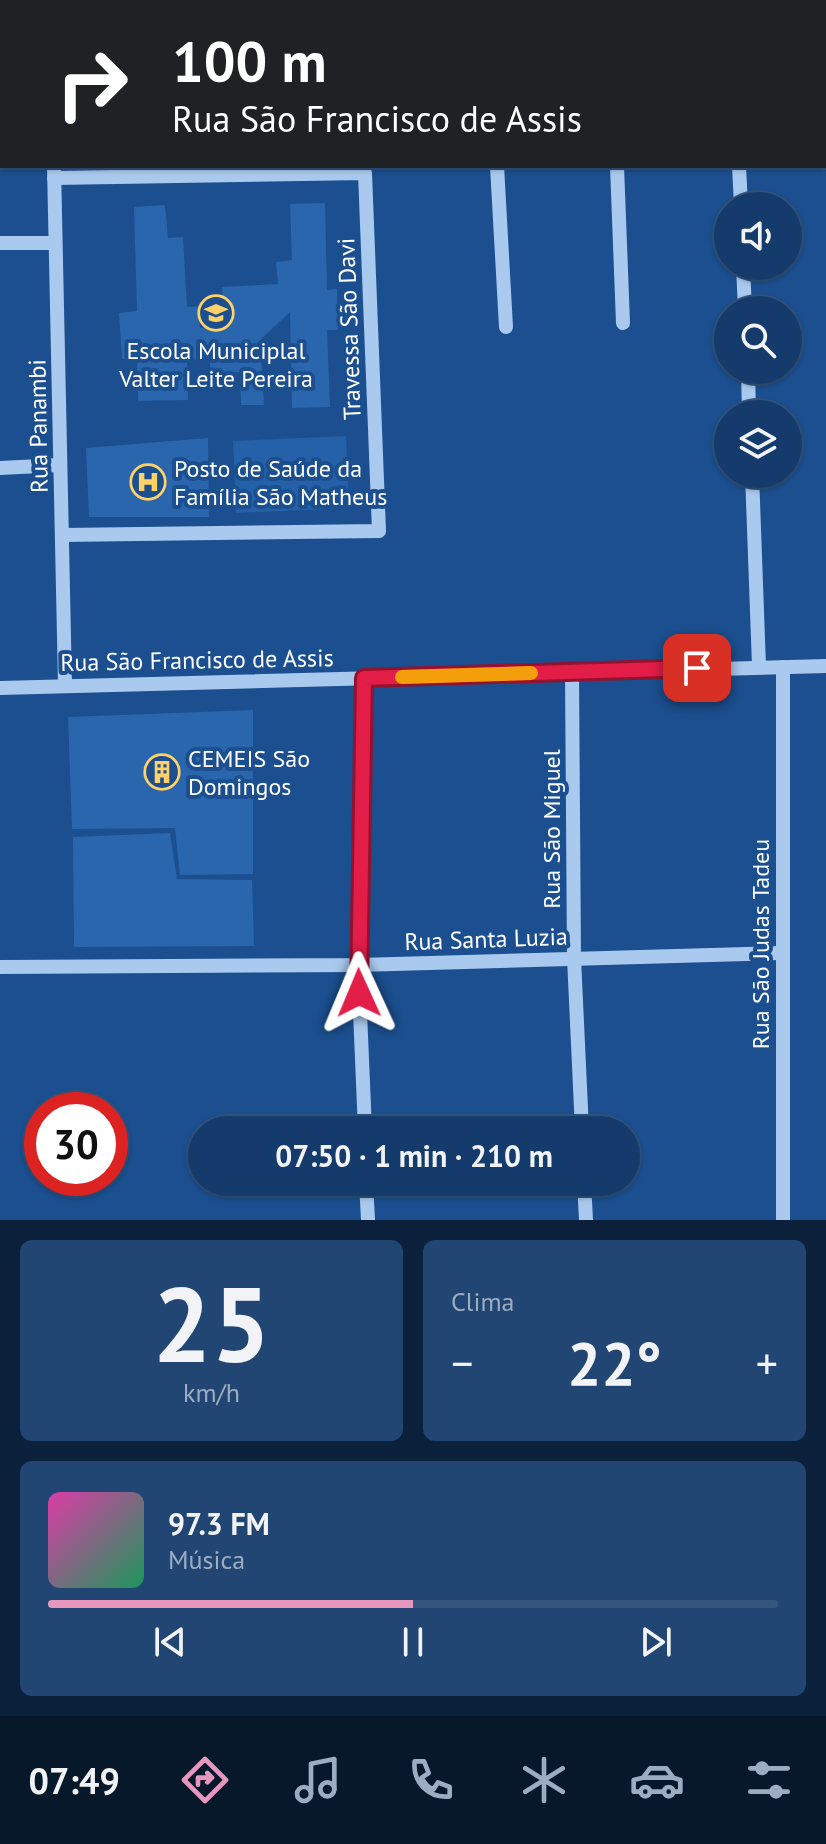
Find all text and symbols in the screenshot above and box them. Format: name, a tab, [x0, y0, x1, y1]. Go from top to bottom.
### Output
text: 100 m	[172, 25, 327, 97]
icon: right	[40, 32, 144, 136]
text: Rua São Francisco de Assis	[172, 95, 582, 142]
map controls	[714, 192, 802, 488]
button: sound	[714, 192, 802, 280]
street label: Travessa São Davi	[330, 237, 368, 421]
school or university icon: Escola Municiplal Valter Leite Pereira	[197, 294, 235, 332]
button: search	[714, 296, 802, 384]
place label: Escola Municiplal Valter Leite Pereira	[118, 335, 313, 394]
street label: Rua Panambi	[21, 359, 55, 493]
button: layers	[714, 400, 802, 488]
place label: Posto de Saúde da Família São Matheus	[174, 453, 387, 512]
hospital icon: Posto de Saúde da Família São Matheus	[129, 463, 167, 501]
pin	[663, 634, 731, 702]
street label: Rua São Francisco de Assis	[60, 642, 334, 678]
icon: arrive	[675, 646, 719, 690]
place label: CEMEIS São Domingos	[188, 743, 310, 802]
street label: Rua São Miguel	[536, 749, 567, 909]
building icon: CEMEIS São Domingos	[143, 753, 181, 791]
street label: Rua São Judas Tadeu	[745, 839, 776, 1049]
street label: Rua Santa Luzia	[404, 921, 568, 957]
position arrow	[317, 951, 401, 1035]
speed limit sign: 30	[24, 1092, 128, 1196]
text: 07:50 · 1 min · 210 m	[275, 1136, 553, 1175]
text: 25	[153, 1256, 270, 1391]
text: Clima	[451, 1285, 514, 1318]
text: 22°	[567, 1324, 662, 1402]
text: −	[451, 1334, 473, 1391]
text: +	[756, 1334, 778, 1391]
text: km/h	[183, 1376, 240, 1409]
text: 97.3 FM	[168, 1504, 270, 1543]
text: Música	[168, 1543, 245, 1576]
icon: previous	[148, 1620, 192, 1664]
icon: pause	[391, 1620, 435, 1664]
icon: next	[634, 1620, 678, 1664]
icon: directions	[177, 1752, 233, 1808]
icon: music	[290, 1752, 346, 1808]
icon: phone	[403, 1752, 459, 1808]
icon: climate	[516, 1752, 572, 1808]
icon: car	[629, 1752, 685, 1808]
icon: filters	[741, 1752, 797, 1808]
text: 07:49	[28, 1757, 120, 1804]

